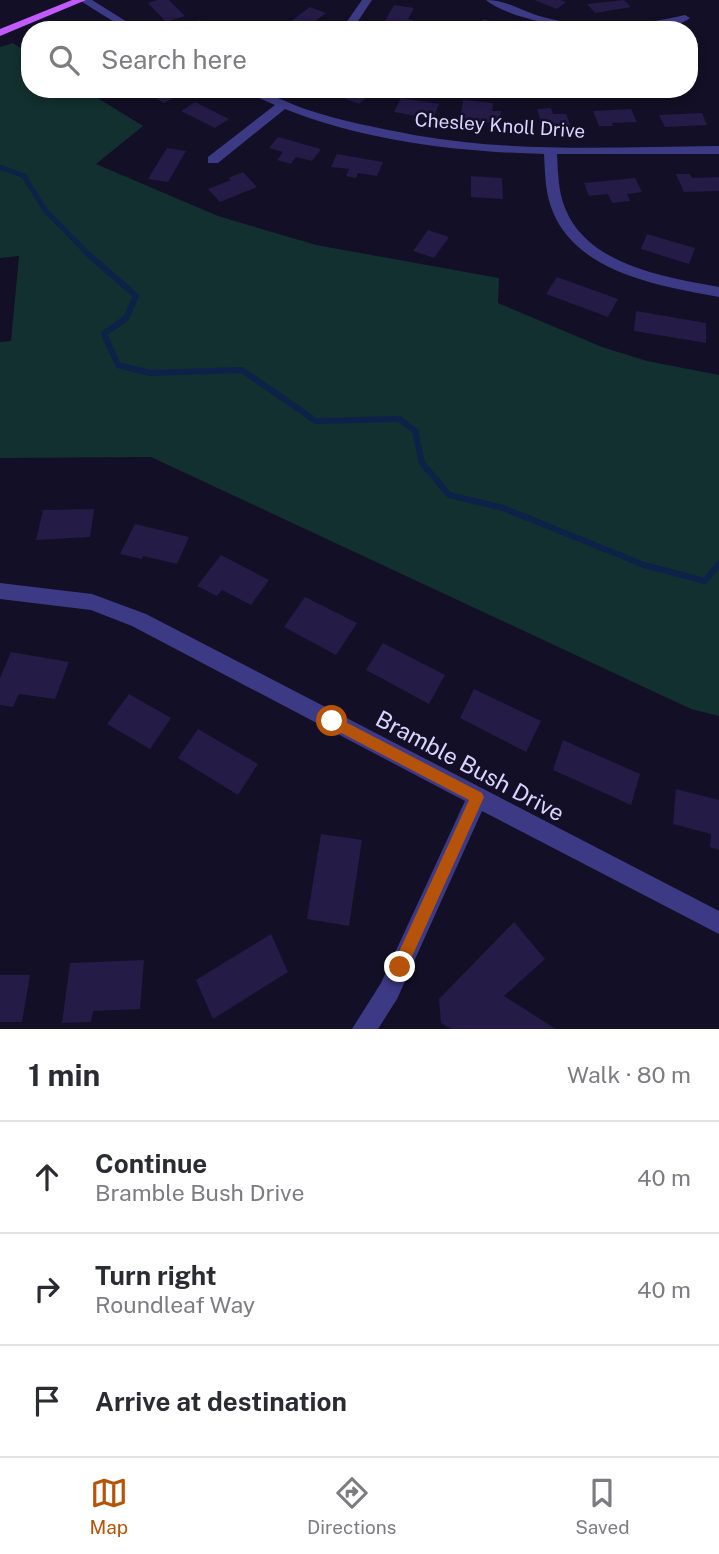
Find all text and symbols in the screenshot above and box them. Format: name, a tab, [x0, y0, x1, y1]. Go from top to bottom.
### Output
search box	[21, 21, 698, 98]
icon: search	[45, 41, 83, 79]
text: Search here	[101, 44, 247, 75]
street label: Chesley Knoll Drive	[414, 108, 586, 142]
street label: Bramble Bush Drive	[371, 704, 569, 827]
route start	[316, 705, 347, 736]
route end	[384, 951, 415, 982]
text: 1 min	[28, 1057, 100, 1093]
text: Walk · 80 m	[567, 1061, 691, 1088]
text: Continue	[95, 1148, 207, 1179]
icon: ahead	[28, 1158, 66, 1196]
text: 40 m	[637, 1164, 691, 1191]
text: Bramble Bush Drive	[95, 1179, 304, 1206]
text: Turn right	[95, 1260, 217, 1291]
icon: right	[28, 1270, 66, 1308]
text: 40 m	[637, 1276, 691, 1303]
text: Roundleaf Way	[95, 1291, 255, 1318]
icon: arrive	[28, 1382, 66, 1420]
text: Arrive at destination	[95, 1386, 347, 1417]
tab: Map	[89, 1474, 128, 1538]
tab: Directions	[307, 1474, 396, 1538]
tab: Saved	[575, 1474, 630, 1538]

